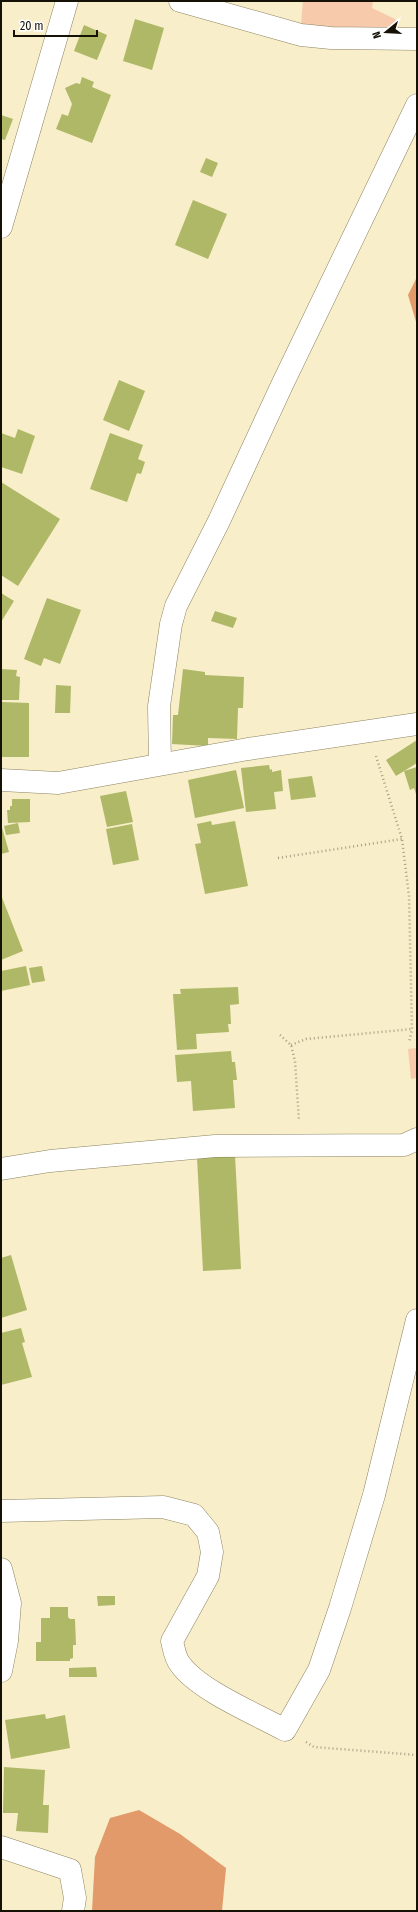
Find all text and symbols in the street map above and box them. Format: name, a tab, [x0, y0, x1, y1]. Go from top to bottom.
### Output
scale bar	[14, 12, 97, 38]
north arrow	[366, 12, 406, 52]
text: 20 m	[20, 19, 44, 33]
text: N	[370, 30, 384, 40]

